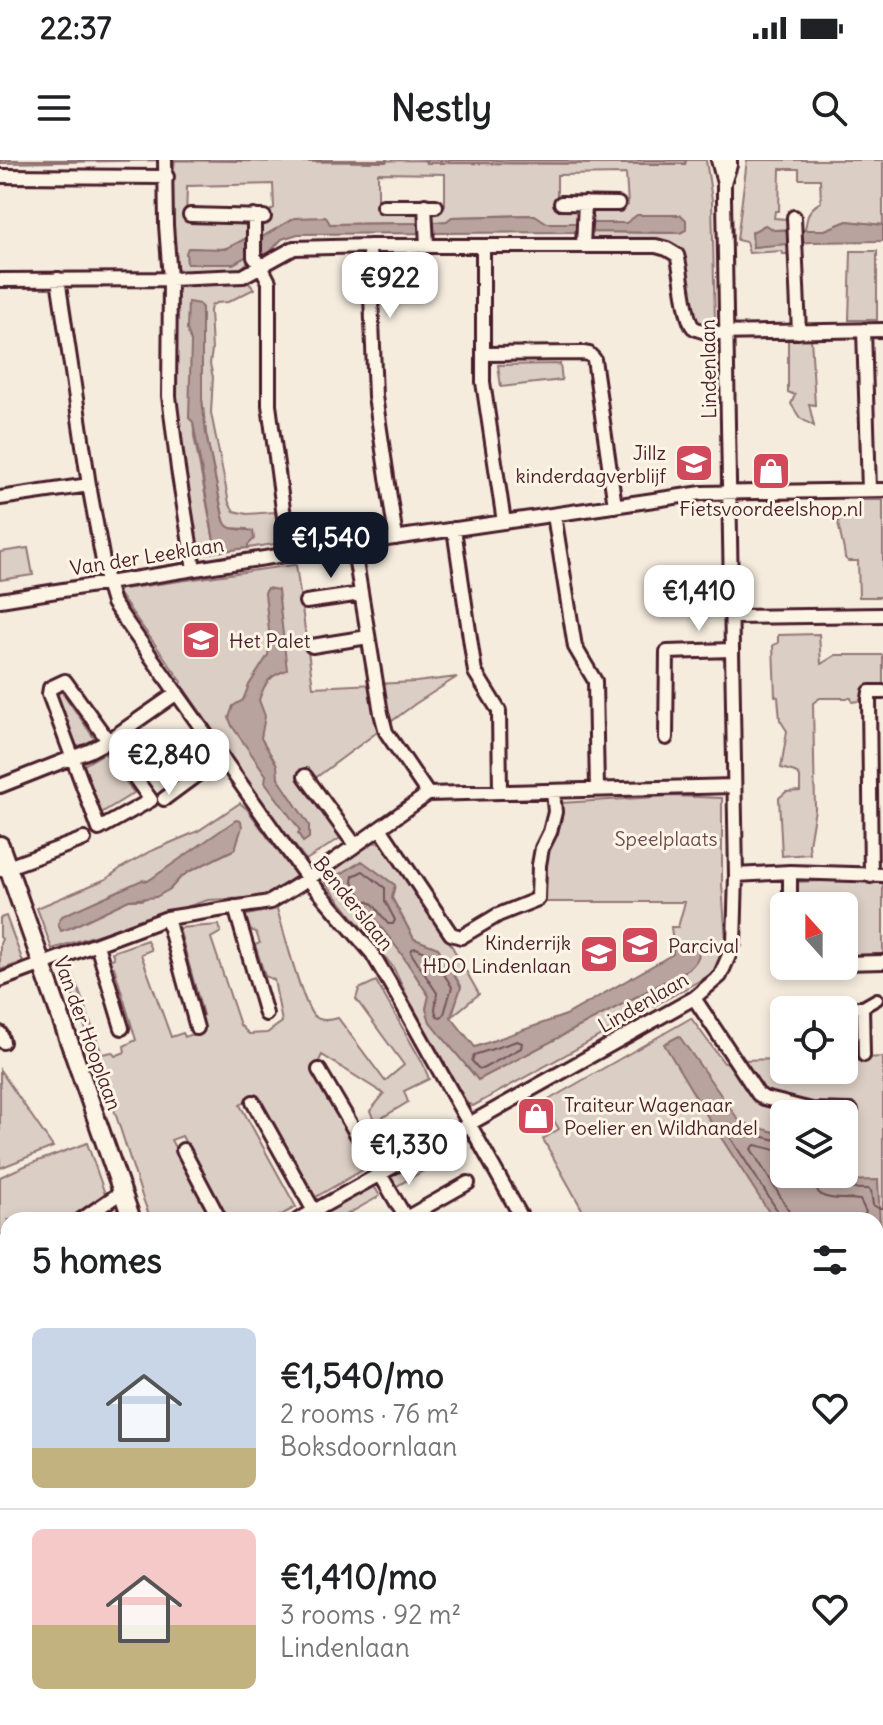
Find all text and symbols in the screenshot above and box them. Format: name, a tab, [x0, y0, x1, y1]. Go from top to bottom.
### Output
text: 22:37	[40, 9, 111, 47]
icon: menu	[32, 86, 76, 130]
text: Nestly	[391, 86, 492, 131]
icon: search	[807, 86, 851, 130]
pin: €922	[343, 252, 437, 320]
text: €922	[360, 261, 420, 294]
street label: Lindenlaan	[695, 319, 721, 419]
place label: Jillz kinderdagverblijf	[515, 440, 666, 488]
school or university icon: Jillz kinderdagverblijf	[673, 442, 715, 484]
shop icon: Fietsvoordeelshop.nl	[750, 450, 792, 492]
place label: Fietsvoordeelshop.nl	[679, 496, 863, 521]
pin: €1,540	[266, 512, 396, 580]
text: €1,540	[291, 521, 371, 554]
street label: Van der Leeklaan	[68, 531, 226, 581]
pin: €1,410	[634, 565, 764, 633]
text: €1,410	[662, 574, 736, 607]
school or university icon: Het Palet	[180, 619, 222, 661]
place label: Het Palet	[229, 628, 311, 653]
pin: €2,840	[104, 729, 234, 797]
text: €2,840	[127, 738, 211, 771]
park label: Speelplaats	[614, 826, 718, 851]
street label: Benderslaan	[308, 851, 400, 955]
north arrow	[770, 892, 858, 980]
map controls	[770, 892, 858, 1188]
school or university icon: Parcival	[619, 924, 661, 966]
place label: Kinderrijk HDO Lindenlaan	[422, 930, 571, 978]
school or university icon: Kinderrijk HDO Lindenlaan	[578, 933, 620, 975]
place label: Parcival	[668, 933, 739, 958]
street label: Van der Hooplaan	[49, 953, 127, 1113]
street label: Lindenlaan	[594, 966, 692, 1038]
button: locate	[770, 996, 858, 1084]
place label: Traiteur Wagenaar Poelier en Wildhandel	[564, 1092, 758, 1140]
shop icon: Traiteur Wagenaar Poelier en Wildhandel	[515, 1095, 557, 1137]
button: layers	[770, 1100, 858, 1188]
pin: €1,330	[344, 1119, 474, 1187]
text: €1,330	[370, 1128, 448, 1161]
icon: filters	[808, 1238, 852, 1282]
text: 5 homes	[32, 1239, 162, 1282]
text: €1,540/mo	[280, 1354, 444, 1397]
icon: home	[96, 1360, 192, 1456]
icon: heart	[808, 1386, 852, 1430]
text: 2 rooms · 76 m²	[280, 1397, 459, 1430]
text: Boksdoornlaan	[280, 1430, 457, 1463]
text: €1,410/mo	[280, 1555, 437, 1598]
icon: home	[96, 1561, 192, 1657]
icon: heart	[808, 1587, 852, 1631]
text: 3 rooms · 92 m²	[280, 1598, 461, 1631]
text: Lindenlaan	[280, 1631, 410, 1664]

